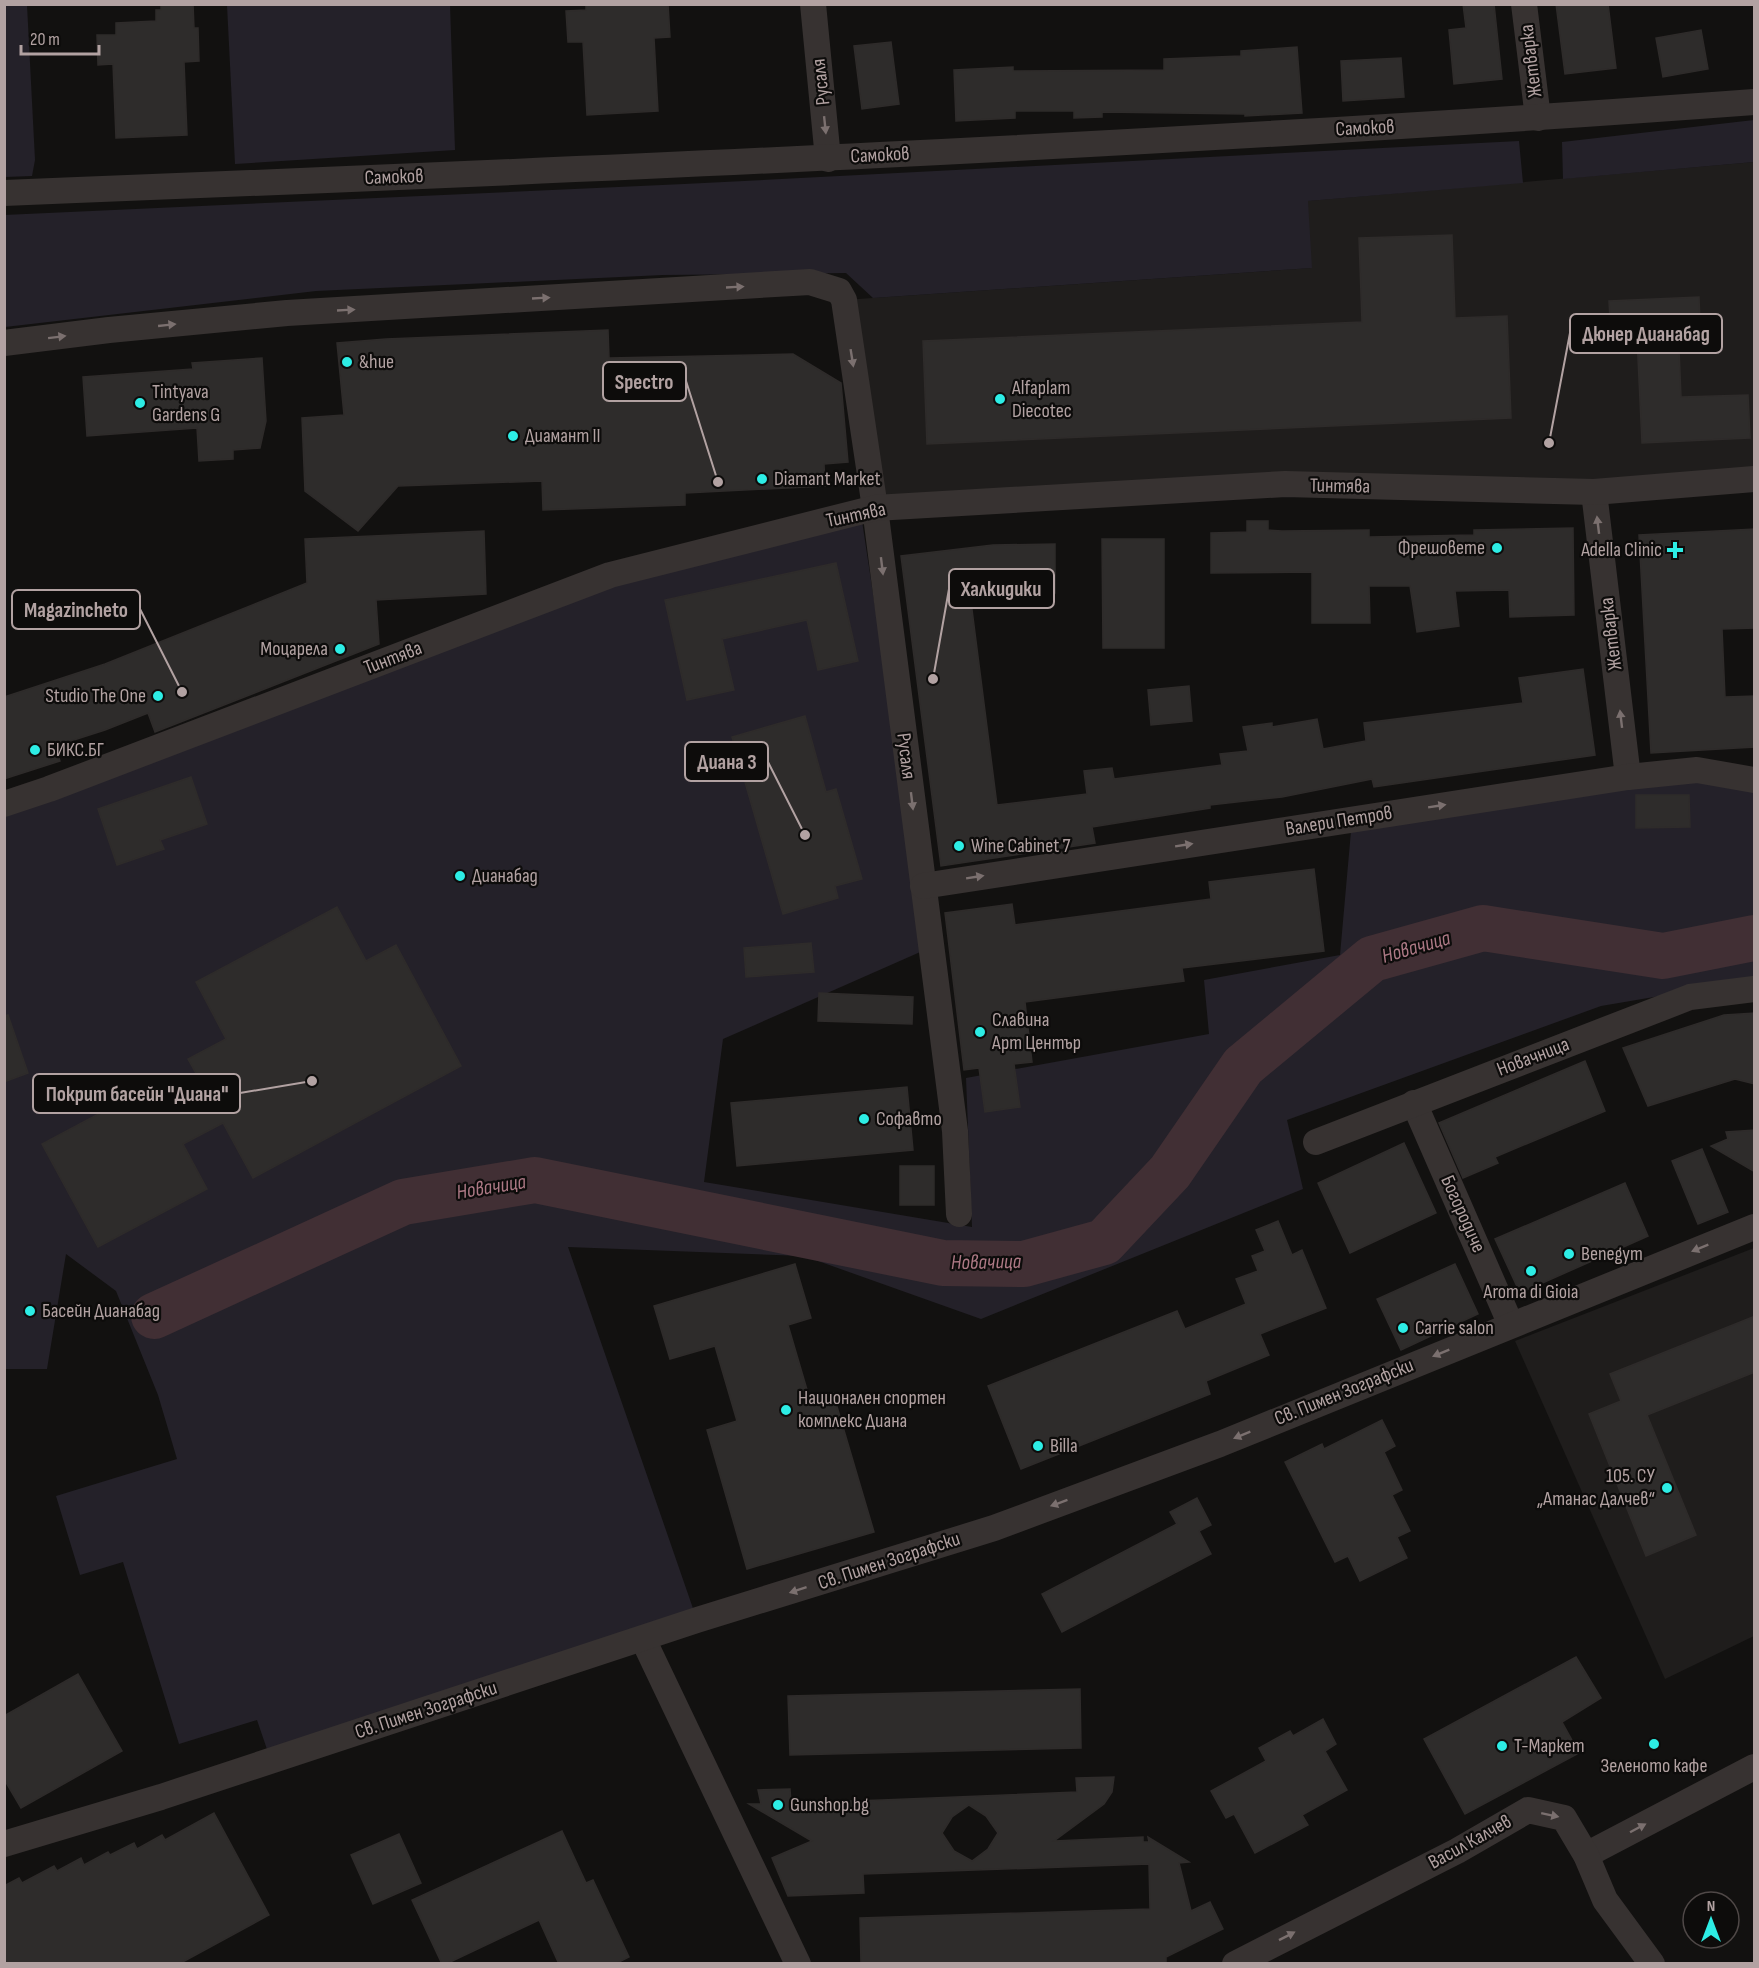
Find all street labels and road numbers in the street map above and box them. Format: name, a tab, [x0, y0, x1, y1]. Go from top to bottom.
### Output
street label: Жетварка	[1515, 23, 1547, 99]
street label: Русаля	[807, 58, 835, 106]
street label: Самоков	[1335, 114, 1395, 142]
street label: Самоков	[850, 141, 910, 169]
street label: Самоков	[364, 164, 424, 190]
street label: Тинтява	[1310, 473, 1370, 499]
street label: Тинтява	[824, 497, 888, 533]
street label: Жетварка	[1595, 596, 1627, 672]
street label: Тинтява	[361, 636, 425, 680]
street label: Русаля	[891, 732, 921, 780]
street label: Валери Петров	[1284, 801, 1394, 841]
street label: Новачница	[1494, 1032, 1572, 1082]
street label: Богородиче	[1435, 1172, 1491, 1256]
street label: Св. Пимен Зографски	[1271, 1353, 1417, 1431]
street label: Св. Пимен Зографски	[815, 1527, 963, 1595]
street label: Св. Пимен Зографски	[352, 1676, 500, 1744]
street label: Васил Калчев	[1424, 1809, 1516, 1875]

